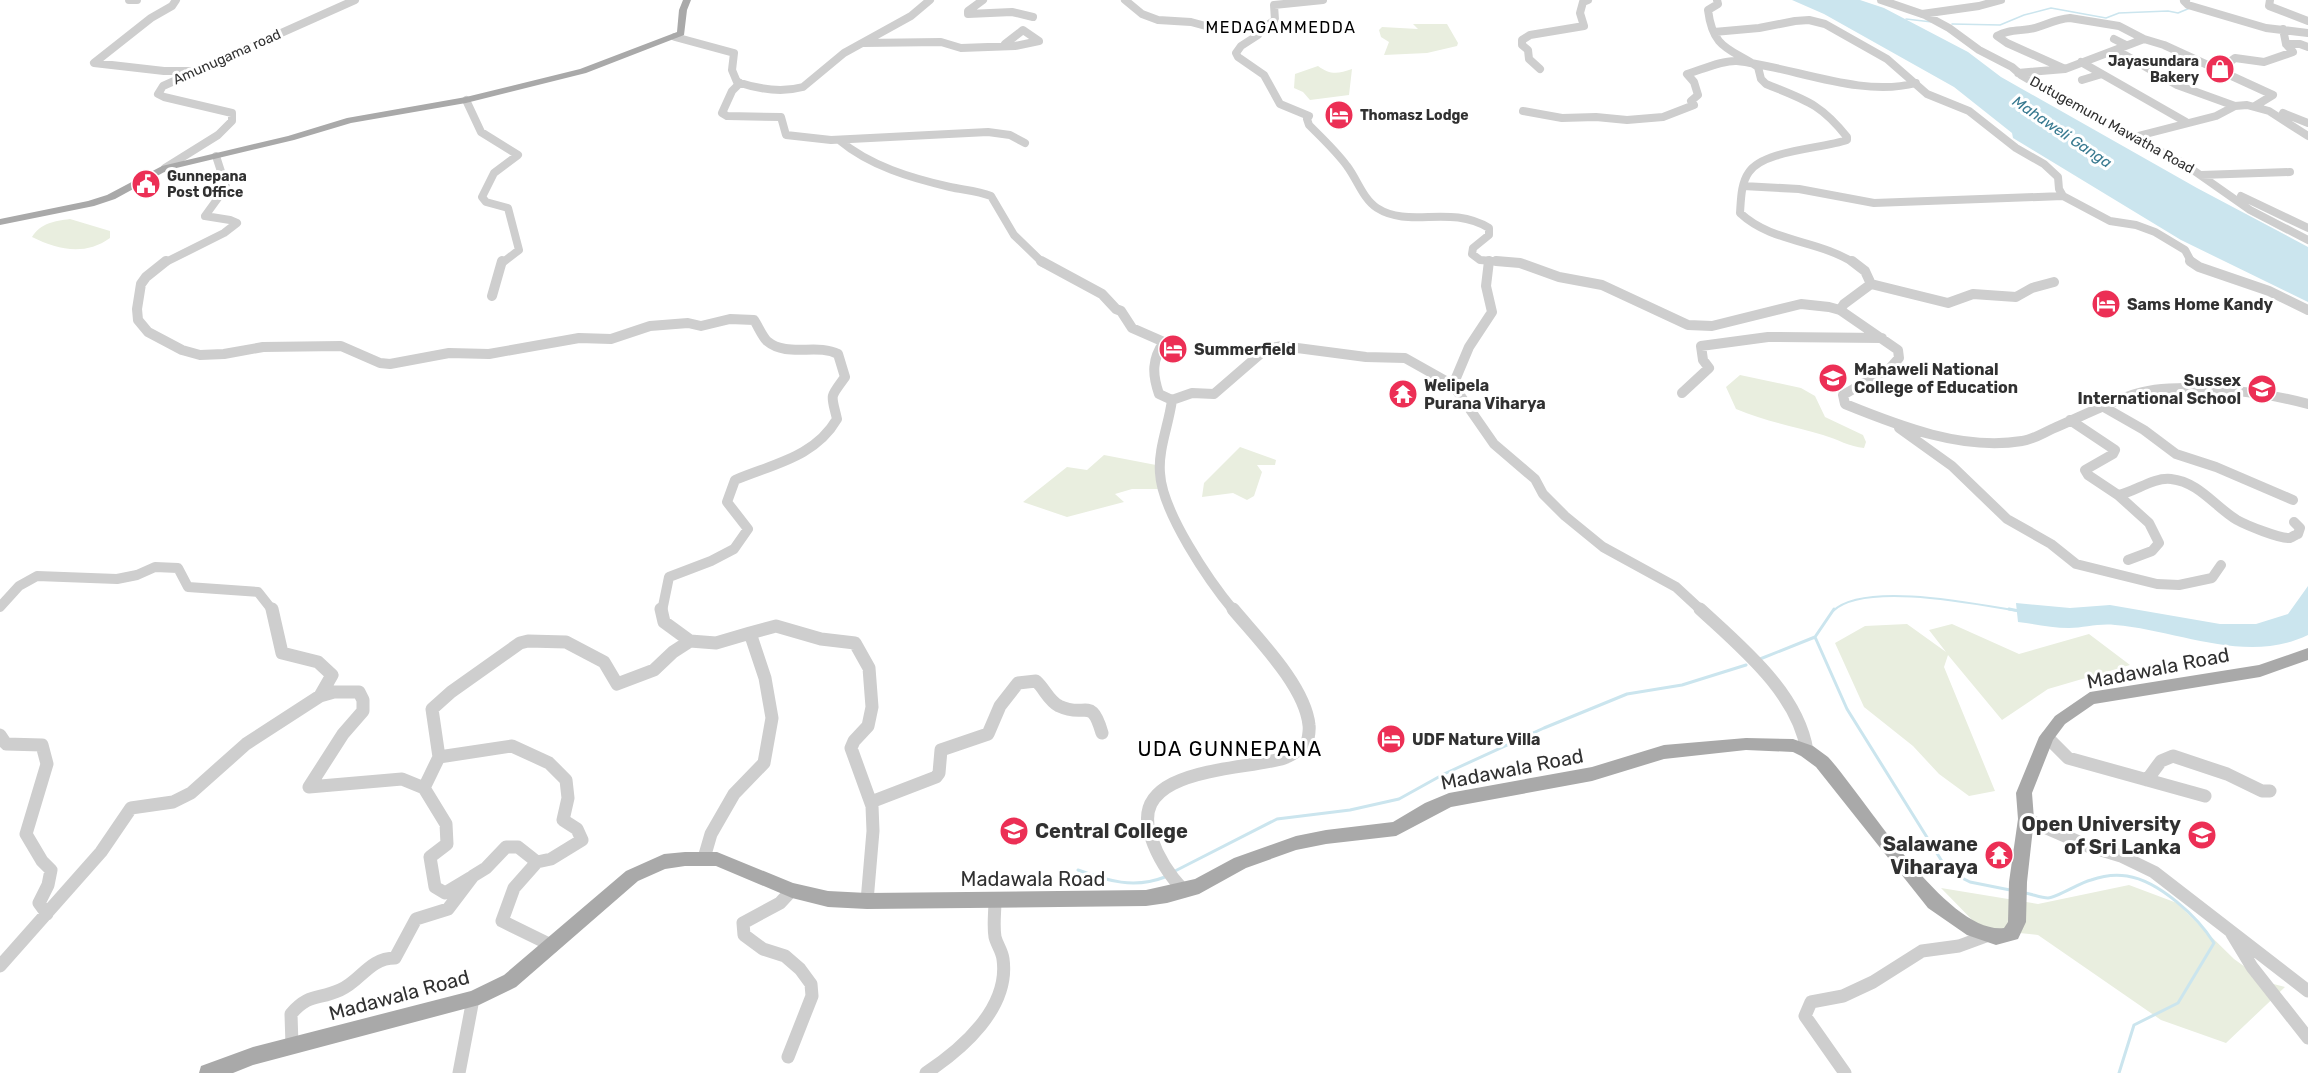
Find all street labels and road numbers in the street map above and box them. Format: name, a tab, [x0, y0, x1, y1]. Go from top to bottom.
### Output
street label: Amunugama road	[170, 26, 284, 88]
street label: Dutugemunu Mawatha Road	[2027, 73, 2197, 177]
street label: Madawala Road	[2085, 642, 2231, 694]
street label: Madawala Road	[1439, 743, 1585, 795]
street label: Madawala Road	[961, 867, 1105, 891]
street label: Madawala Road	[326, 965, 472, 1025]

